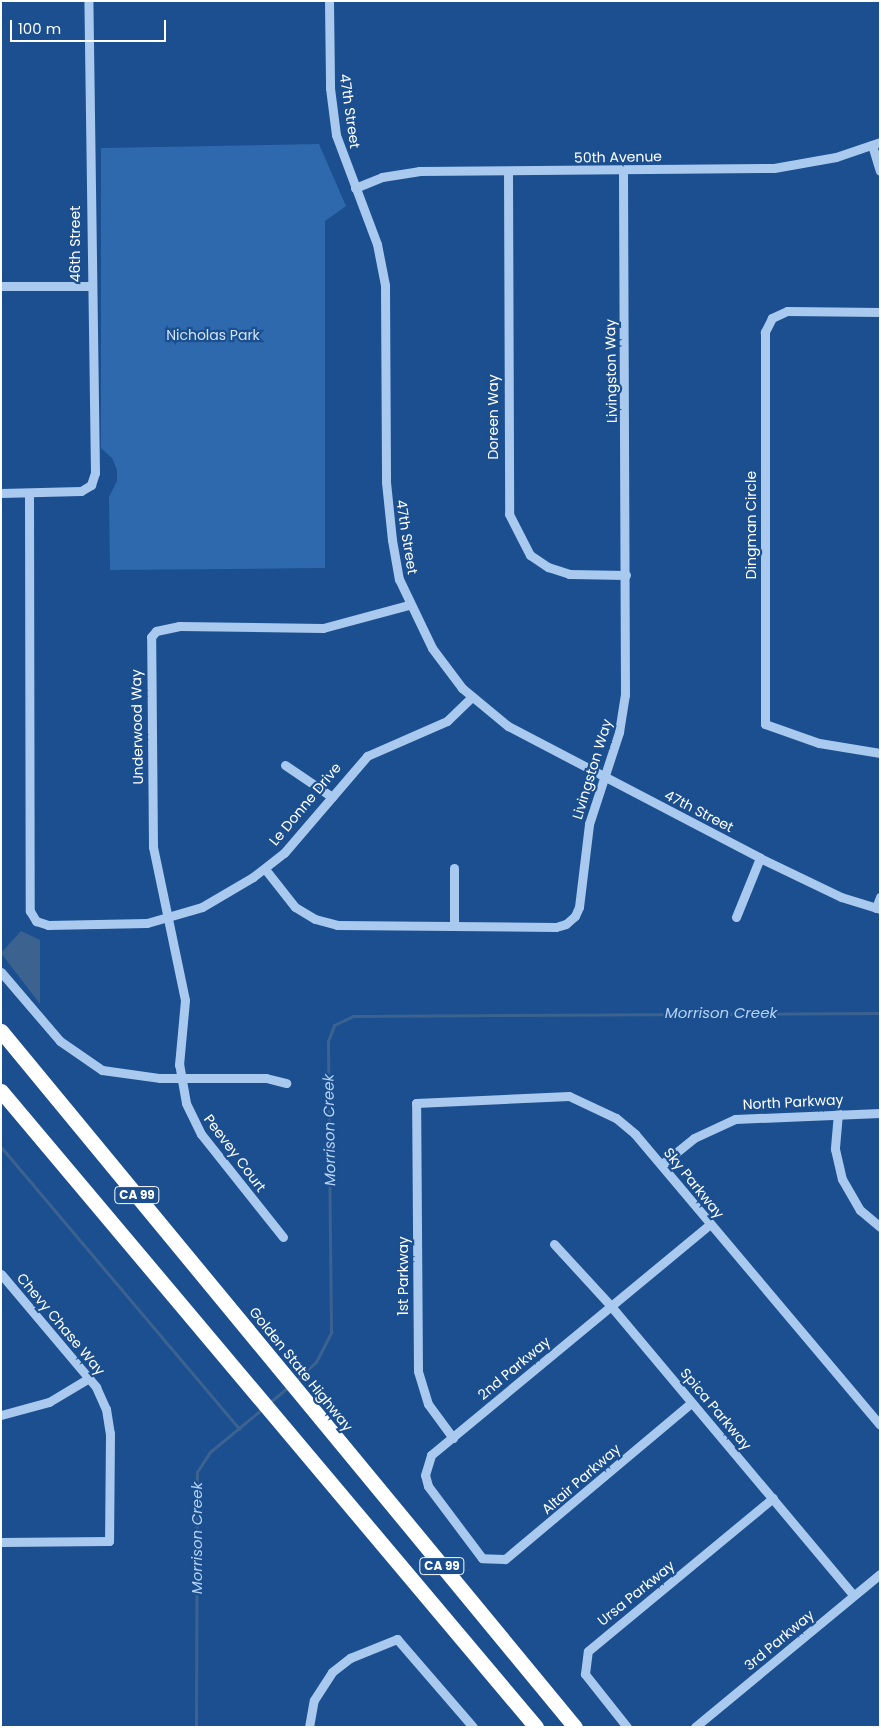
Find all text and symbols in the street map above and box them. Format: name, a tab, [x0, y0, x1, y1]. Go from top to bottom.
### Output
scale bar	[12, 10, 169, 42]
text: 100 m	[18, 18, 61, 39]
street label: 47th Street	[336, 73, 364, 149]
street label: 50th Avenue	[574, 148, 662, 166]
street label: 46th Street	[67, 206, 83, 282]
street label: Livingston Way	[602, 319, 620, 423]
park label: Nicholas Park	[166, 327, 260, 343]
street label: Doreen Way	[485, 374, 501, 460]
street label: Dingman Circle	[743, 471, 759, 579]
street label: 47th Street	[393, 499, 421, 575]
street label: Underwood Way	[128, 669, 146, 785]
street label: Livingston Way	[569, 717, 615, 821]
street label: Le Donne Drive	[266, 759, 344, 849]
street label: 47th Street	[662, 786, 736, 836]
water label: Morrison Creek	[665, 1004, 777, 1022]
water label: Morrison Creek	[319, 1074, 339, 1186]
street label: North Parkway	[742, 1091, 844, 1113]
street label: Peevey Court	[200, 1111, 270, 1195]
street label: Sky Parkway	[660, 1144, 728, 1222]
road number: CA 99	[113, 1186, 161, 1204]
street label: 1st Parkway	[395, 1236, 411, 1316]
street label: Chevy Chase Way	[13, 1270, 109, 1378]
street label: Golden State Highway	[246, 1304, 356, 1434]
street label: 2nd Parkway	[474, 1333, 554, 1403]
street label: Spica Parkway	[677, 1365, 755, 1453]
street label: Altair Parkway	[538, 1440, 624, 1518]
water label: Morrison Creek	[188, 1482, 206, 1594]
road number: CA 99	[418, 1556, 466, 1575]
street label: Ursa Parkway	[594, 1557, 678, 1629]
street label: 3rd Parkway	[741, 1606, 817, 1674]

